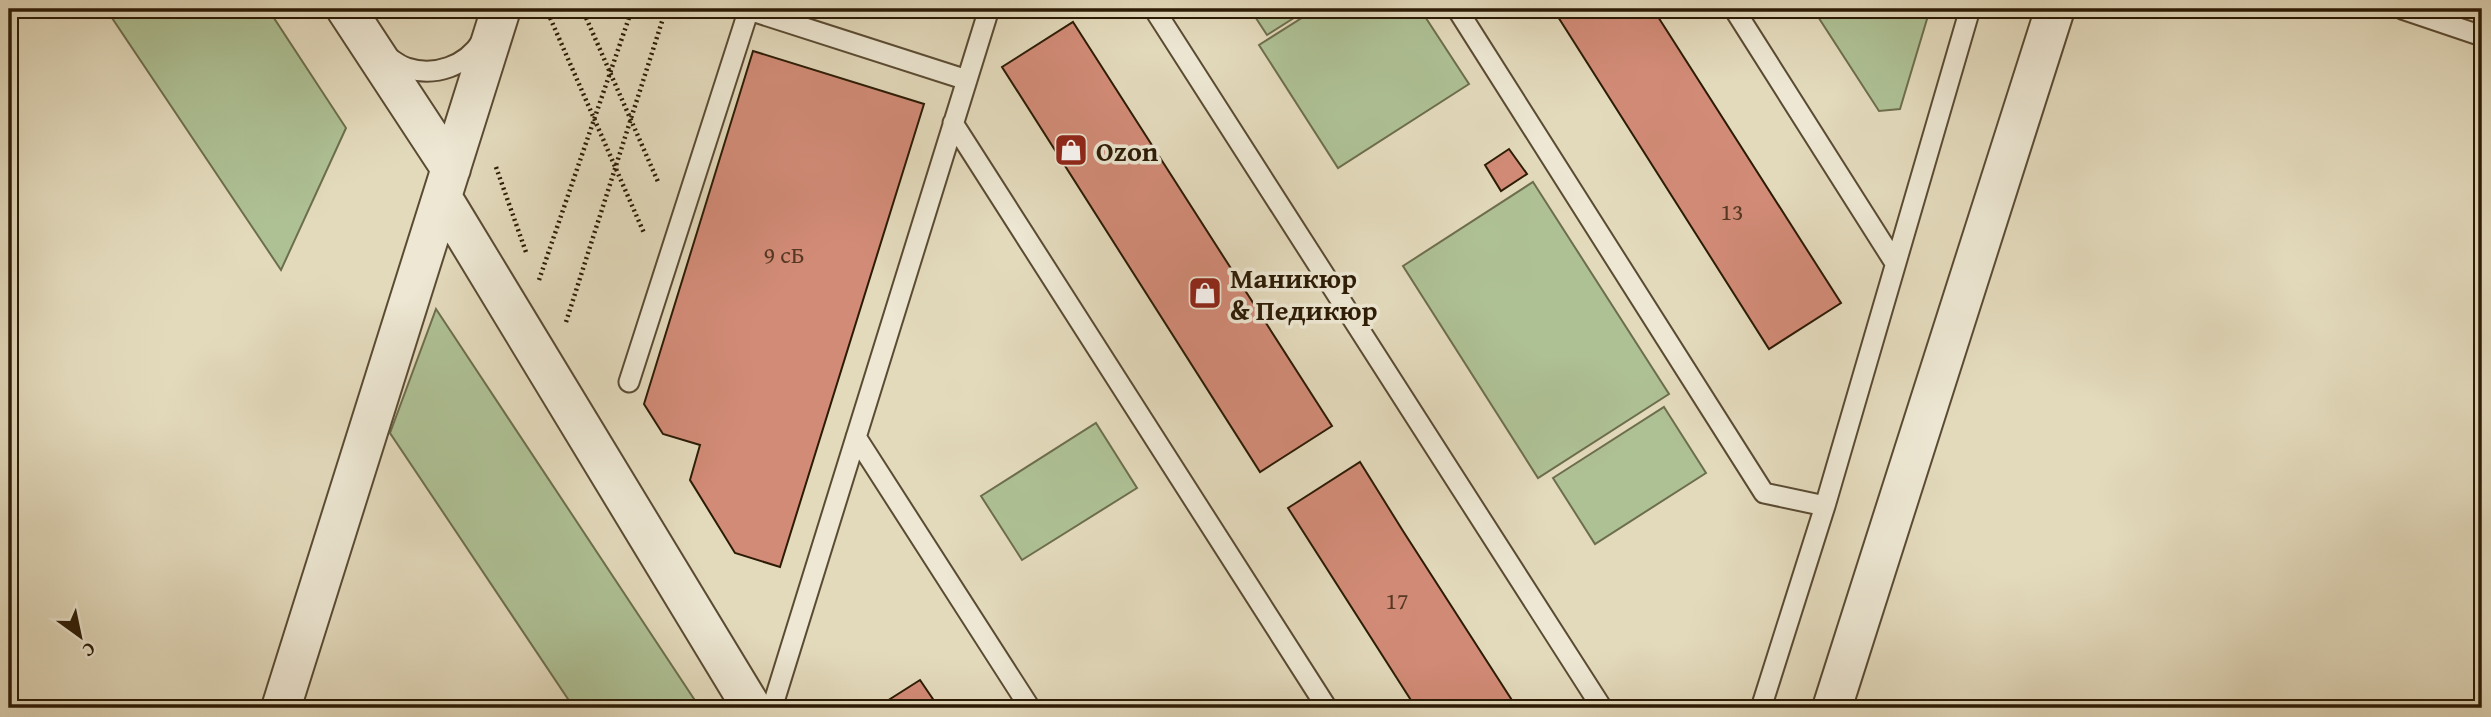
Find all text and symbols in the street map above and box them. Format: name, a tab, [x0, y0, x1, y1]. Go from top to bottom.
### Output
place label: Ozon	[1096, 130, 1159, 171]
shop icon: Ozon	[1052, 131, 1090, 169]
house number: 13	[1720, 194, 1744, 229]
house number: 9 сБ	[763, 237, 805, 272]
place label: Маникюр & Педикюр	[1230, 257, 1378, 330]
shop icon: Маникюр & Педикюр	[1186, 274, 1224, 312]
house number: 17	[1385, 583, 1409, 618]
north arrow	[46, 602, 116, 672]
text: С	[77, 636, 101, 665]

